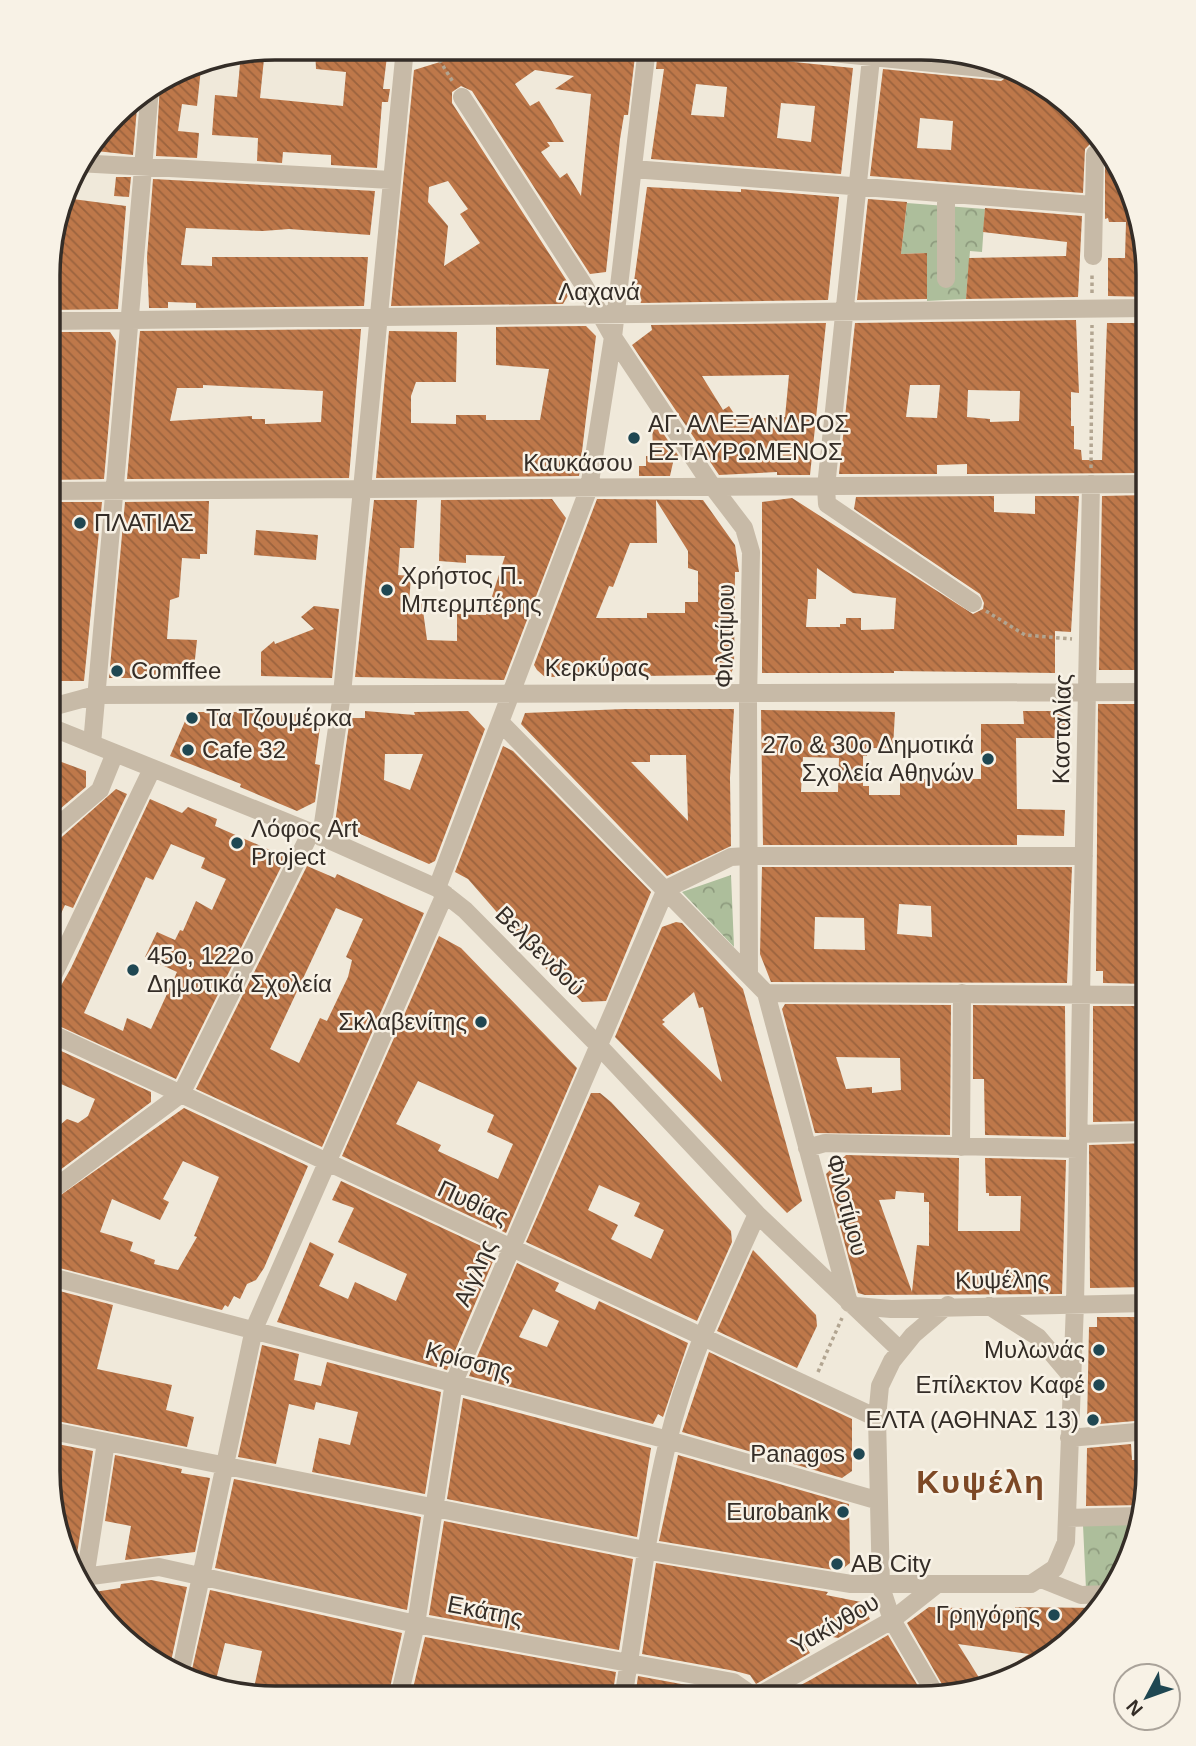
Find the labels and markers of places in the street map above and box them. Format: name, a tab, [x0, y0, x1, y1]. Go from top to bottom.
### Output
place label: ΑΓ. ΑΛΕΞΑΝΔΡΟΣ ΕΣΤΑΥΡΩΜΕΝΟΣ	[648, 410, 849, 465]
marker: ΑΓ. ΑΛΕΞΑΝΔΡΟΣ ΕΣΤΑΥΡΩΜΕΝΟΣ	[626, 430, 642, 446]
place label: ΠΛΑΤΙΑΣ	[94, 509, 194, 536]
marker: ΠΛΑΤΙΑΣ	[72, 515, 88, 531]
place label: Χρήστος Π. Μπερμπέρης	[401, 562, 542, 617]
marker: Χρήστος Π. Μπερμπέρης	[379, 582, 395, 598]
place label: Comffee	[131, 657, 221, 684]
marker: Comffee	[109, 663, 125, 679]
place label: Τα Τζουμέρκα	[206, 704, 352, 731]
marker: Τα Τζουμέρκα	[184, 710, 200, 726]
place label: 27ο & 30ο Δημοτικά Σχολεία Αθηνών	[763, 731, 974, 786]
place label: Cafe 32	[202, 736, 286, 763]
marker: Cafe 32	[180, 742, 196, 758]
marker: 27ο & 30ο Δημοτικά Σχολεία Αθηνών	[980, 751, 996, 767]
place label: Λόφος Art Project	[251, 815, 359, 870]
marker: Λόφος Art Project	[229, 835, 245, 851]
place label: 45ο, 122ο Δημοτικά Σχολεία	[147, 942, 332, 997]
marker: 45ο, 122ο Δημοτικά Σχολεία	[125, 962, 141, 978]
place label: Σκλαβενίτης	[338, 1008, 467, 1035]
marker: Σκλαβενίτης	[473, 1014, 489, 1030]
place label: Μυλωνάς	[984, 1336, 1085, 1363]
marker: Μυλωνάς	[1091, 1342, 1107, 1358]
place label: Επίλεκτον Καφέ	[915, 1371, 1085, 1398]
marker: Επίλεκτον Καφέ	[1091, 1377, 1107, 1393]
place label: ΕΛΤΑ (ΑΘΗΝΑΣ 13)	[865, 1406, 1079, 1433]
marker: ΕΛΤΑ (ΑΘΗΝΑΣ 13)	[1085, 1412, 1101, 1428]
place label: Panagos	[750, 1440, 845, 1467]
marker: Panagos	[851, 1446, 867, 1462]
place label: Eurobank	[726, 1498, 830, 1525]
marker: Eurobank	[835, 1504, 851, 1520]
place label: AB City	[851, 1550, 931, 1577]
marker: AB City	[829, 1556, 845, 1572]
place label: Γρηγόρης	[936, 1601, 1040, 1628]
marker: Γρηγόρης	[1046, 1607, 1062, 1623]

